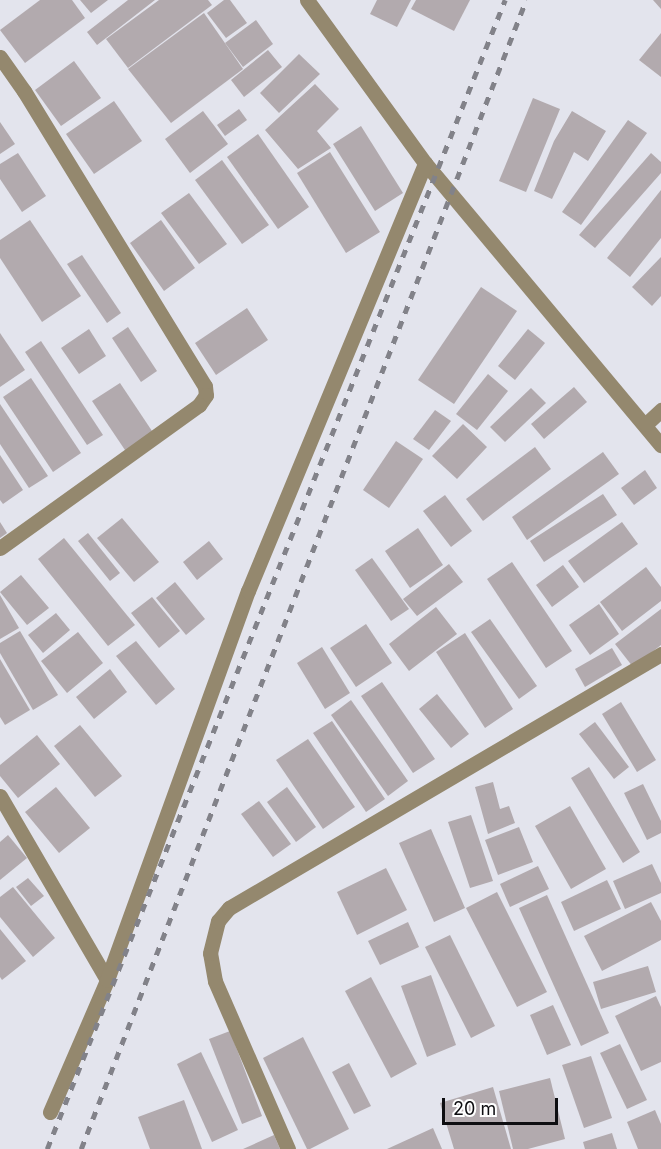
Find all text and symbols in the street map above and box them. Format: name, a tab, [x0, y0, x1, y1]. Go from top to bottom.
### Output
scale bar	[445, 1086, 560, 1124]
text: 20 m	[453, 1098, 496, 1119]

